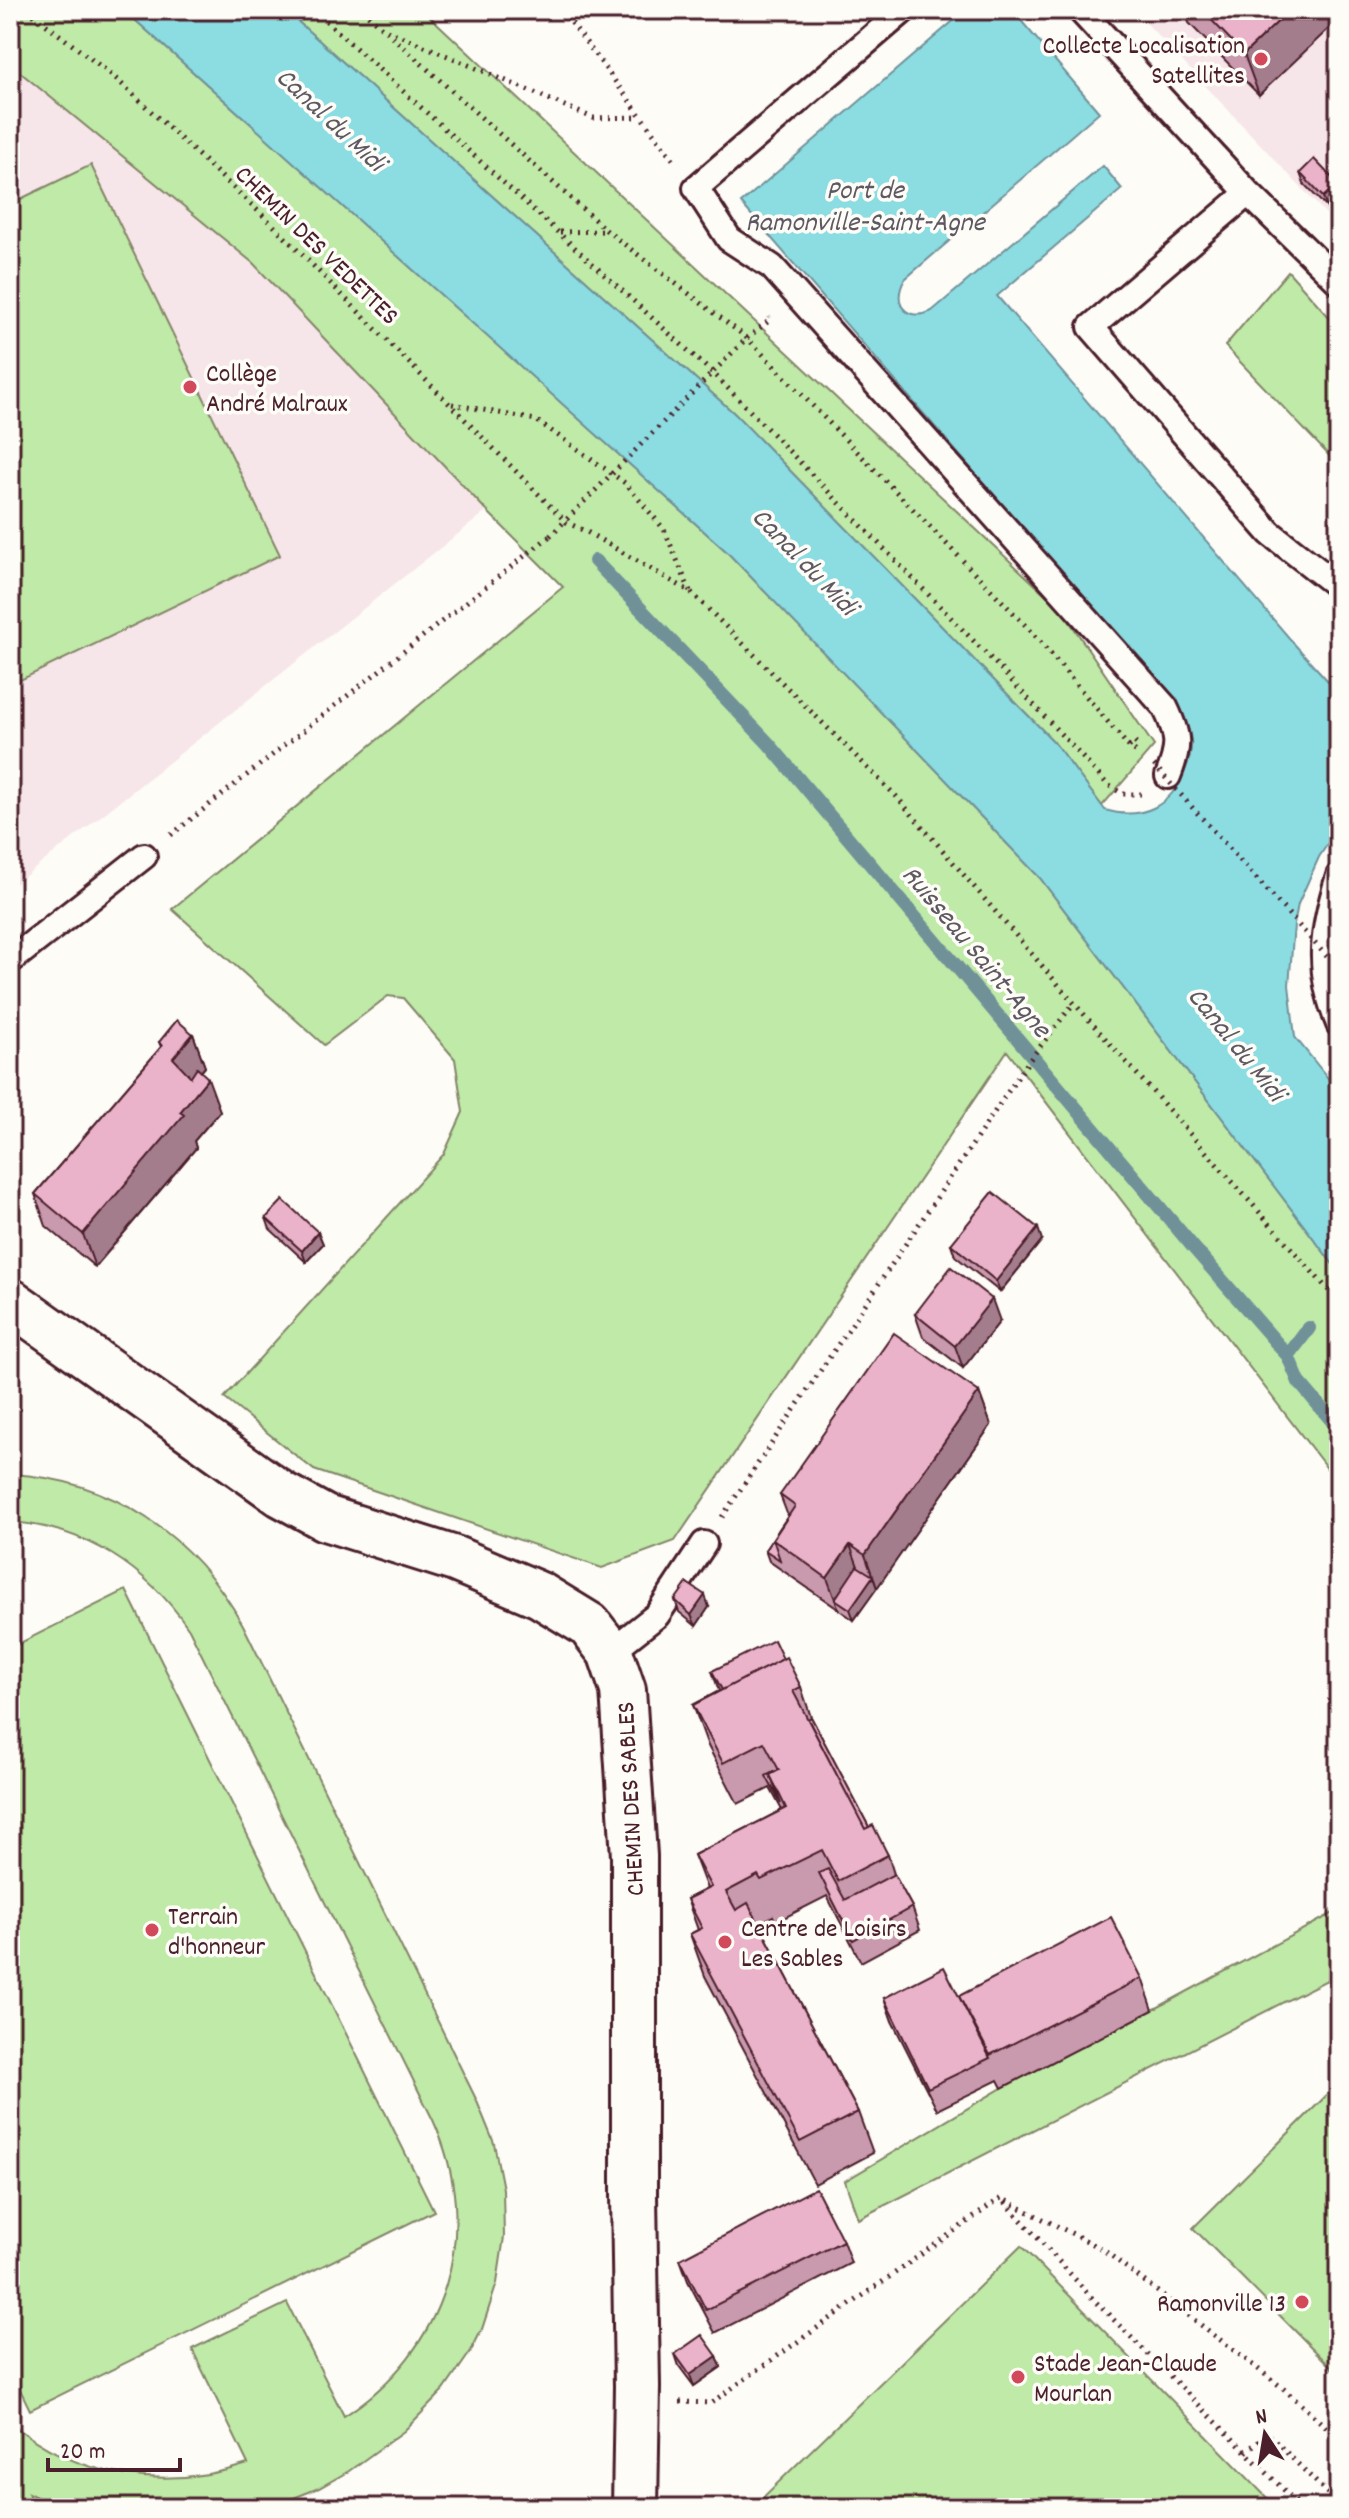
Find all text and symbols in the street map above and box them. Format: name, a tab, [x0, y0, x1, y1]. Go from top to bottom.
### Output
place label: Collecte Localisation Satellites	[1042, 29, 1245, 96]
marker: Collecte Localisation Satellites	[1252, 50, 1270, 68]
water label: Canal du Midi	[265, 60, 395, 186]
street label: CHEMIN DES VEDETTES	[225, 158, 406, 335]
water label: Port de Ramonville-Saint-Agne	[745, 173, 987, 245]
place label: Collège André Malraux	[206, 357, 348, 424]
marker: Collège André Malraux	[181, 378, 199, 396]
water label: Canal du Midi	[740, 500, 867, 630]
water label: Ruisseau Saint-Agne	[890, 858, 1060, 1050]
water label: Canal du Midi	[1175, 980, 1295, 1115]
street label: CHEMIN DES SABLES	[609, 1701, 656, 1897]
place label: Terrain d'honneur	[168, 1900, 265, 1967]
place label: Centre de Loisirs Les Sables	[741, 1912, 907, 1979]
marker: Terrain d'honneur	[143, 1921, 161, 1939]
marker: Centre de Loisirs Les Sables	[716, 1933, 734, 1951]
place label: Ramonville 13	[1157, 2287, 1286, 2324]
marker: Ramonville 13	[1293, 2293, 1311, 2311]
place label: Stade Jean-Claude Mourlan	[1034, 2347, 1217, 2414]
marker: Stade Jean-Claude Mourlan	[1009, 2368, 1027, 2386]
north arrow	[1225, 2394, 1305, 2474]
text: N	[1253, 2402, 1270, 2434]
scale bar	[48, 2422, 180, 2472]
text: 20 m	[60, 2436, 106, 2470]

